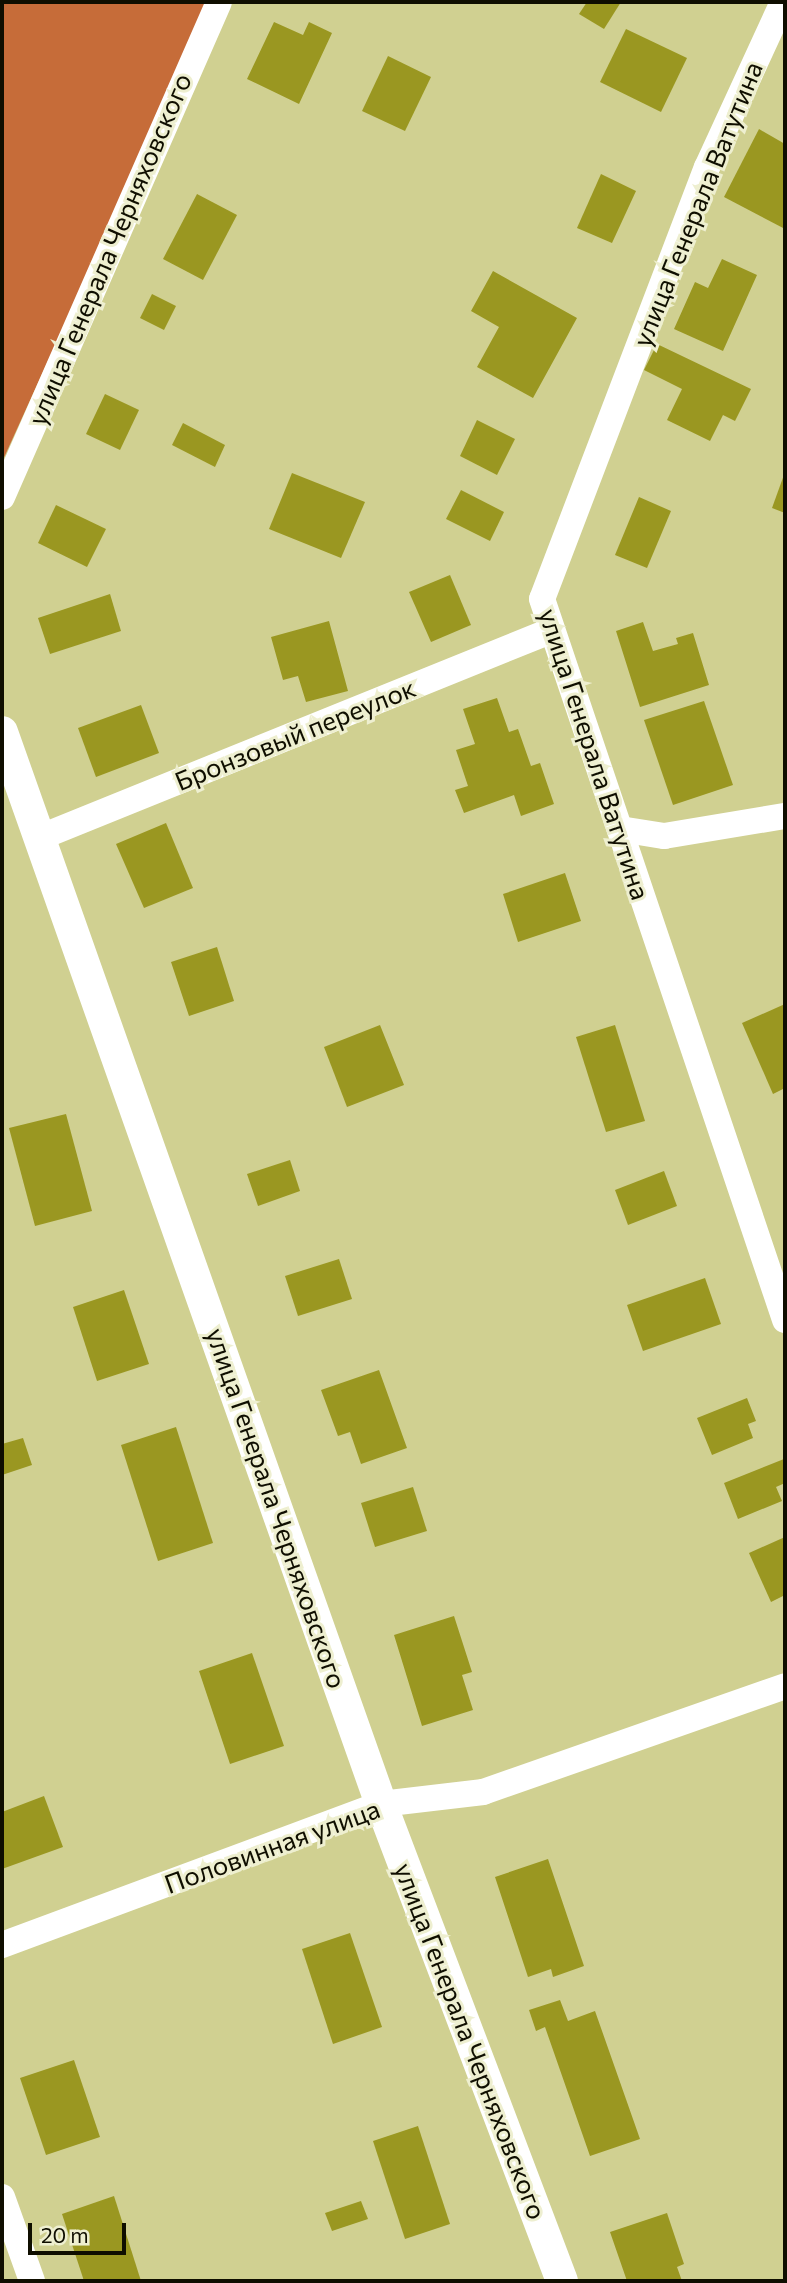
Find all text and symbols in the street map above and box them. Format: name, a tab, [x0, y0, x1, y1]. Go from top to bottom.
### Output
street label: улица Генерала Ватутина	[625, 57, 769, 351]
street label: улица Генерала Черняховского	[21, 68, 197, 430]
street label: улица Генерала Ватутина	[533, 604, 657, 904]
street label: Бронзовый переулок	[170, 671, 420, 797]
street label: улица Генерала Черняховского	[201, 1324, 353, 1692]
street label: Половинная улица	[160, 1793, 384, 1899]
street label: улица Генерала Черняховского	[388, 1858, 554, 2224]
scale bar	[32, 2210, 130, 2254]
text: 20 m	[41, 2222, 89, 2247]

